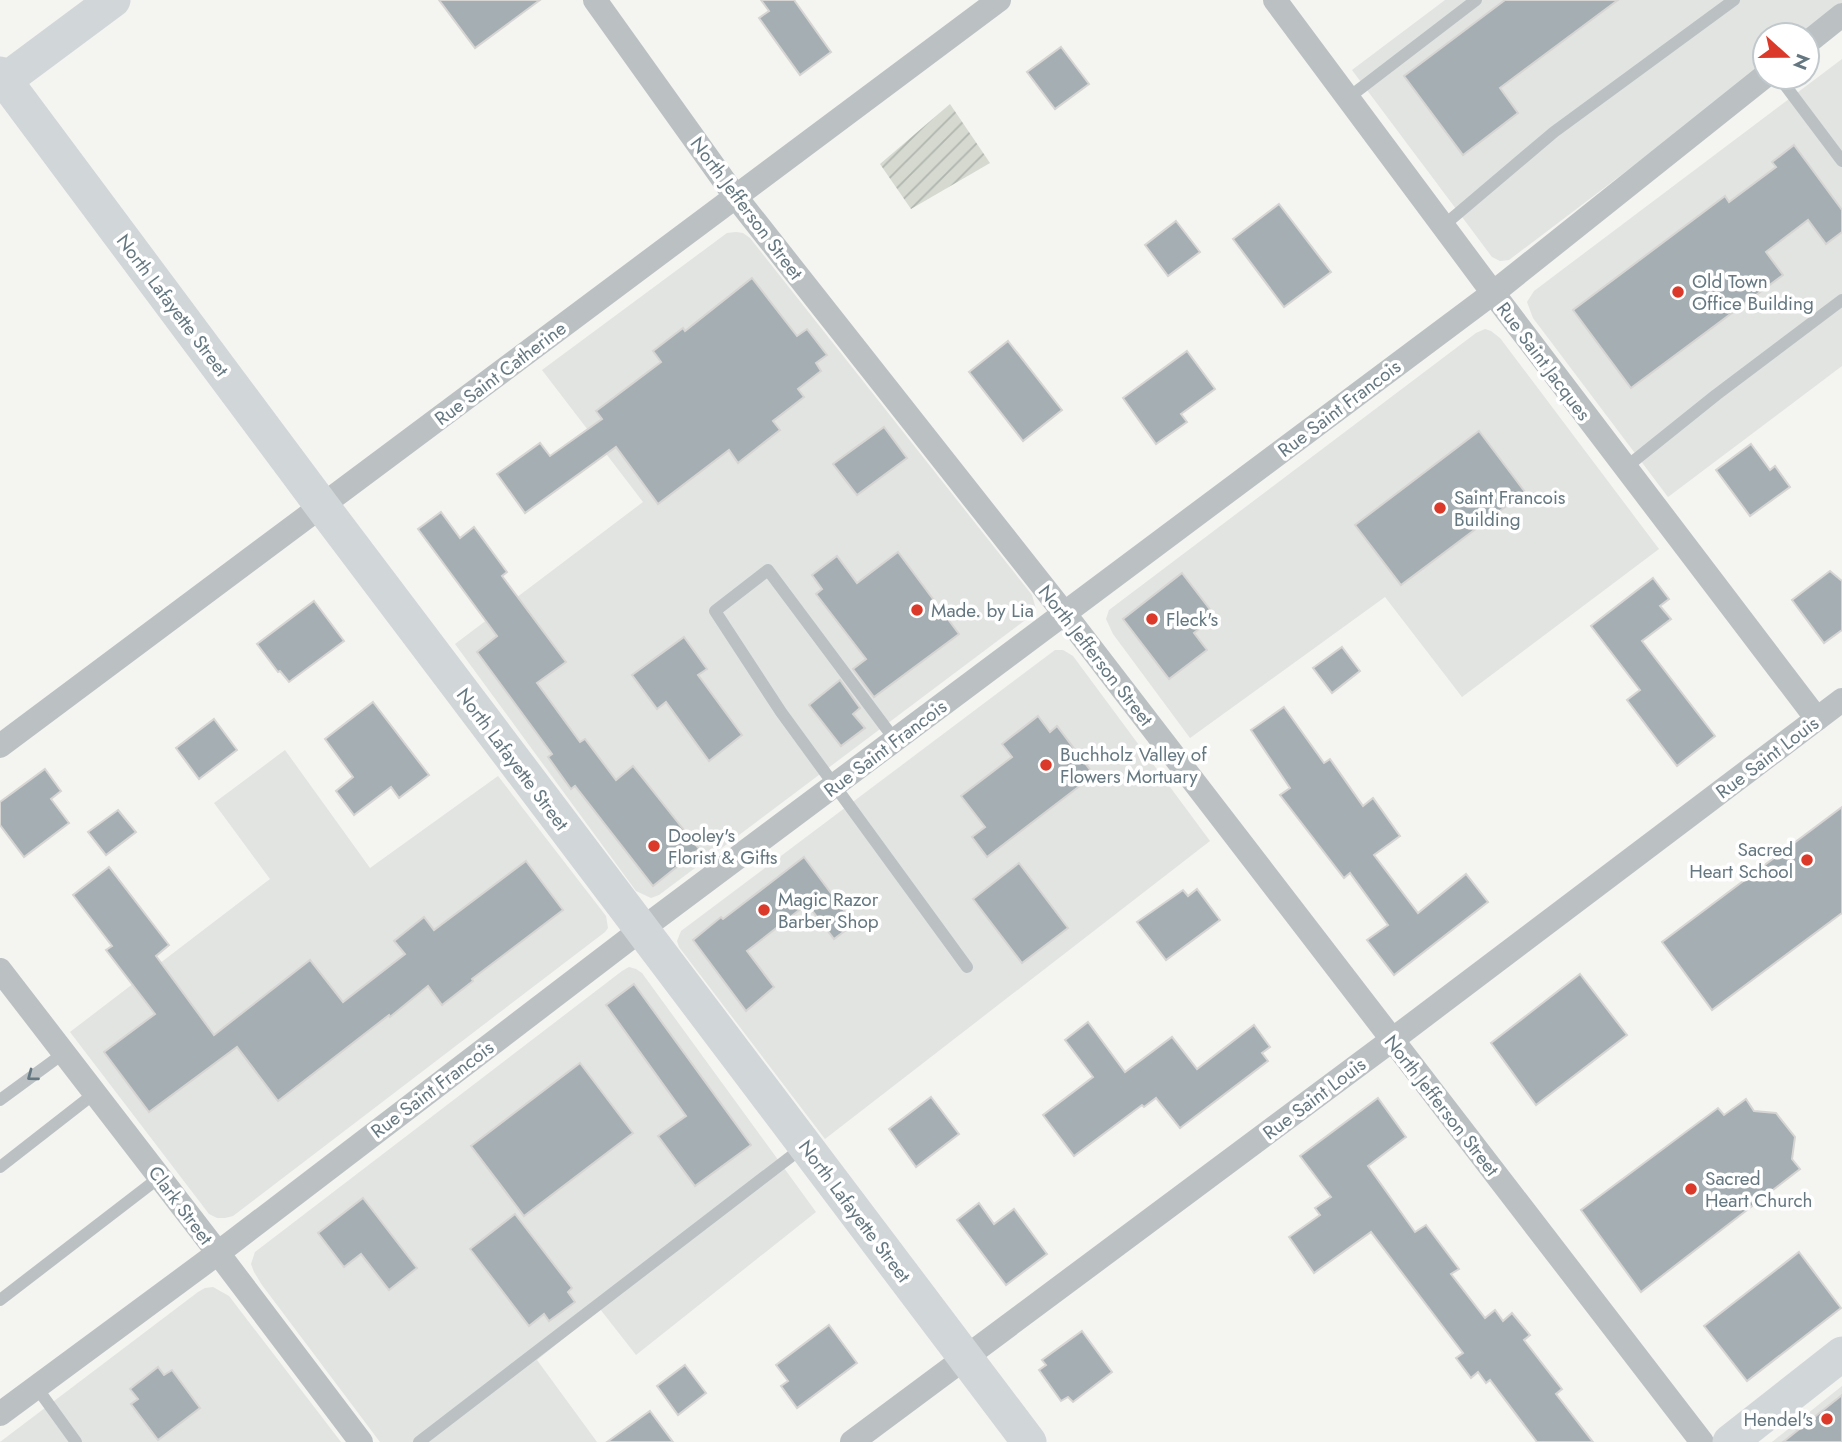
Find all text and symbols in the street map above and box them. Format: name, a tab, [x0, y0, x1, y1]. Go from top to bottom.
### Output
north arrow	[1751, 21, 1821, 91]
text: N	[1786, 50, 1817, 74]
street label: North Jefferson Street	[684, 131, 810, 286]
street label: North Lafayette Street	[110, 229, 235, 382]
place label: Old Town Office Building	[1692, 268, 1814, 317]
marker: Old Town Office Building	[1670, 284, 1686, 300]
street label: Rue Saint Jacques	[1490, 297, 1597, 426]
street label: Rue Saint Catherine	[429, 315, 572, 432]
street label: Rue Saint Francois	[1272, 353, 1407, 464]
place label: Saint Francois Building	[1454, 484, 1566, 533]
marker: Saint Francois Building	[1432, 500, 1448, 516]
street label: North Jefferson Street	[1032, 579, 1160, 732]
place label: Made. by Lia	[931, 597, 1034, 624]
marker: Made. by Lia	[909, 602, 925, 618]
place label: Fleck's	[1166, 606, 1219, 633]
marker: Fleck's	[1144, 611, 1160, 627]
street label: North Lafayette Street	[450, 683, 575, 836]
street label: Rue Saint Francois	[818, 693, 953, 804]
street label: Rue Saint Louis	[1710, 710, 1825, 805]
place label: Buchholz Valley of Flowers Mortuary	[1060, 741, 1207, 790]
marker: Buchholz Valley of Flowers Mortuary	[1038, 757, 1054, 773]
place label: Dooley's Florist & Gifts	[668, 822, 778, 871]
place label: Sacred Heart School	[1689, 836, 1793, 885]
marker: Dooley's Florist & Gifts	[646, 838, 662, 854]
marker: Sacred Heart School	[1799, 852, 1815, 868]
place label: Magic Razor Barber Shop	[778, 886, 879, 935]
marker: Magic Razor Barber Shop	[756, 902, 772, 918]
street label: North Jefferson Street	[1378, 1029, 1506, 1182]
street label: Rue Saint Francois	[365, 1034, 500, 1145]
street label: Rue Saint Louis	[1257, 1051, 1372, 1146]
one-way arrow	[27, 1068, 40, 1080]
street label: North Lafayette Street	[792, 1135, 917, 1288]
street label: Clark Street	[142, 1160, 219, 1251]
place label: Sacred Heart Church	[1705, 1165, 1813, 1214]
marker: Sacred Heart Church	[1683, 1181, 1699, 1197]
place label: Hendel's	[1743, 1406, 1813, 1433]
marker: Hendel's	[1819, 1411, 1835, 1427]

